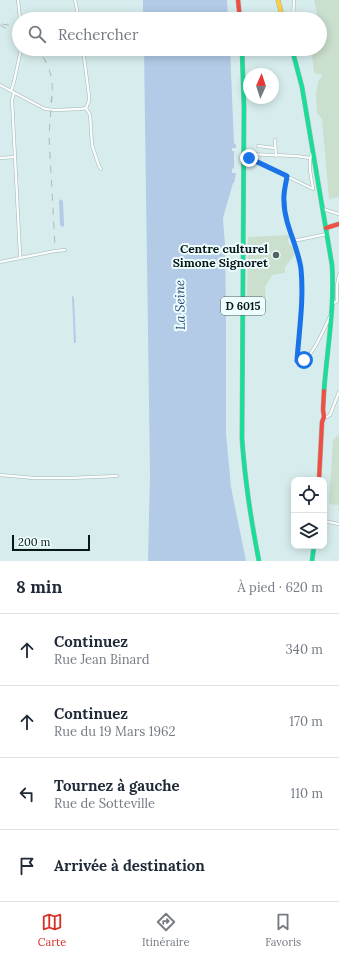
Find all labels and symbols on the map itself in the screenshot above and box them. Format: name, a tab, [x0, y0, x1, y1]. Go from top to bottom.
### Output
north arrow	[243, 68, 279, 104]
route end	[240, 149, 258, 167]
place label: Centre culturel Simone Signoret	[173, 241, 269, 270]
marker: Centre culturel Simone Signoret	[271, 250, 281, 260]
water label: La Seine	[171, 280, 189, 330]
road number: D 6015	[221, 297, 265, 315]
route start	[295, 351, 313, 369]
scale bar	[12, 533, 90, 552]

